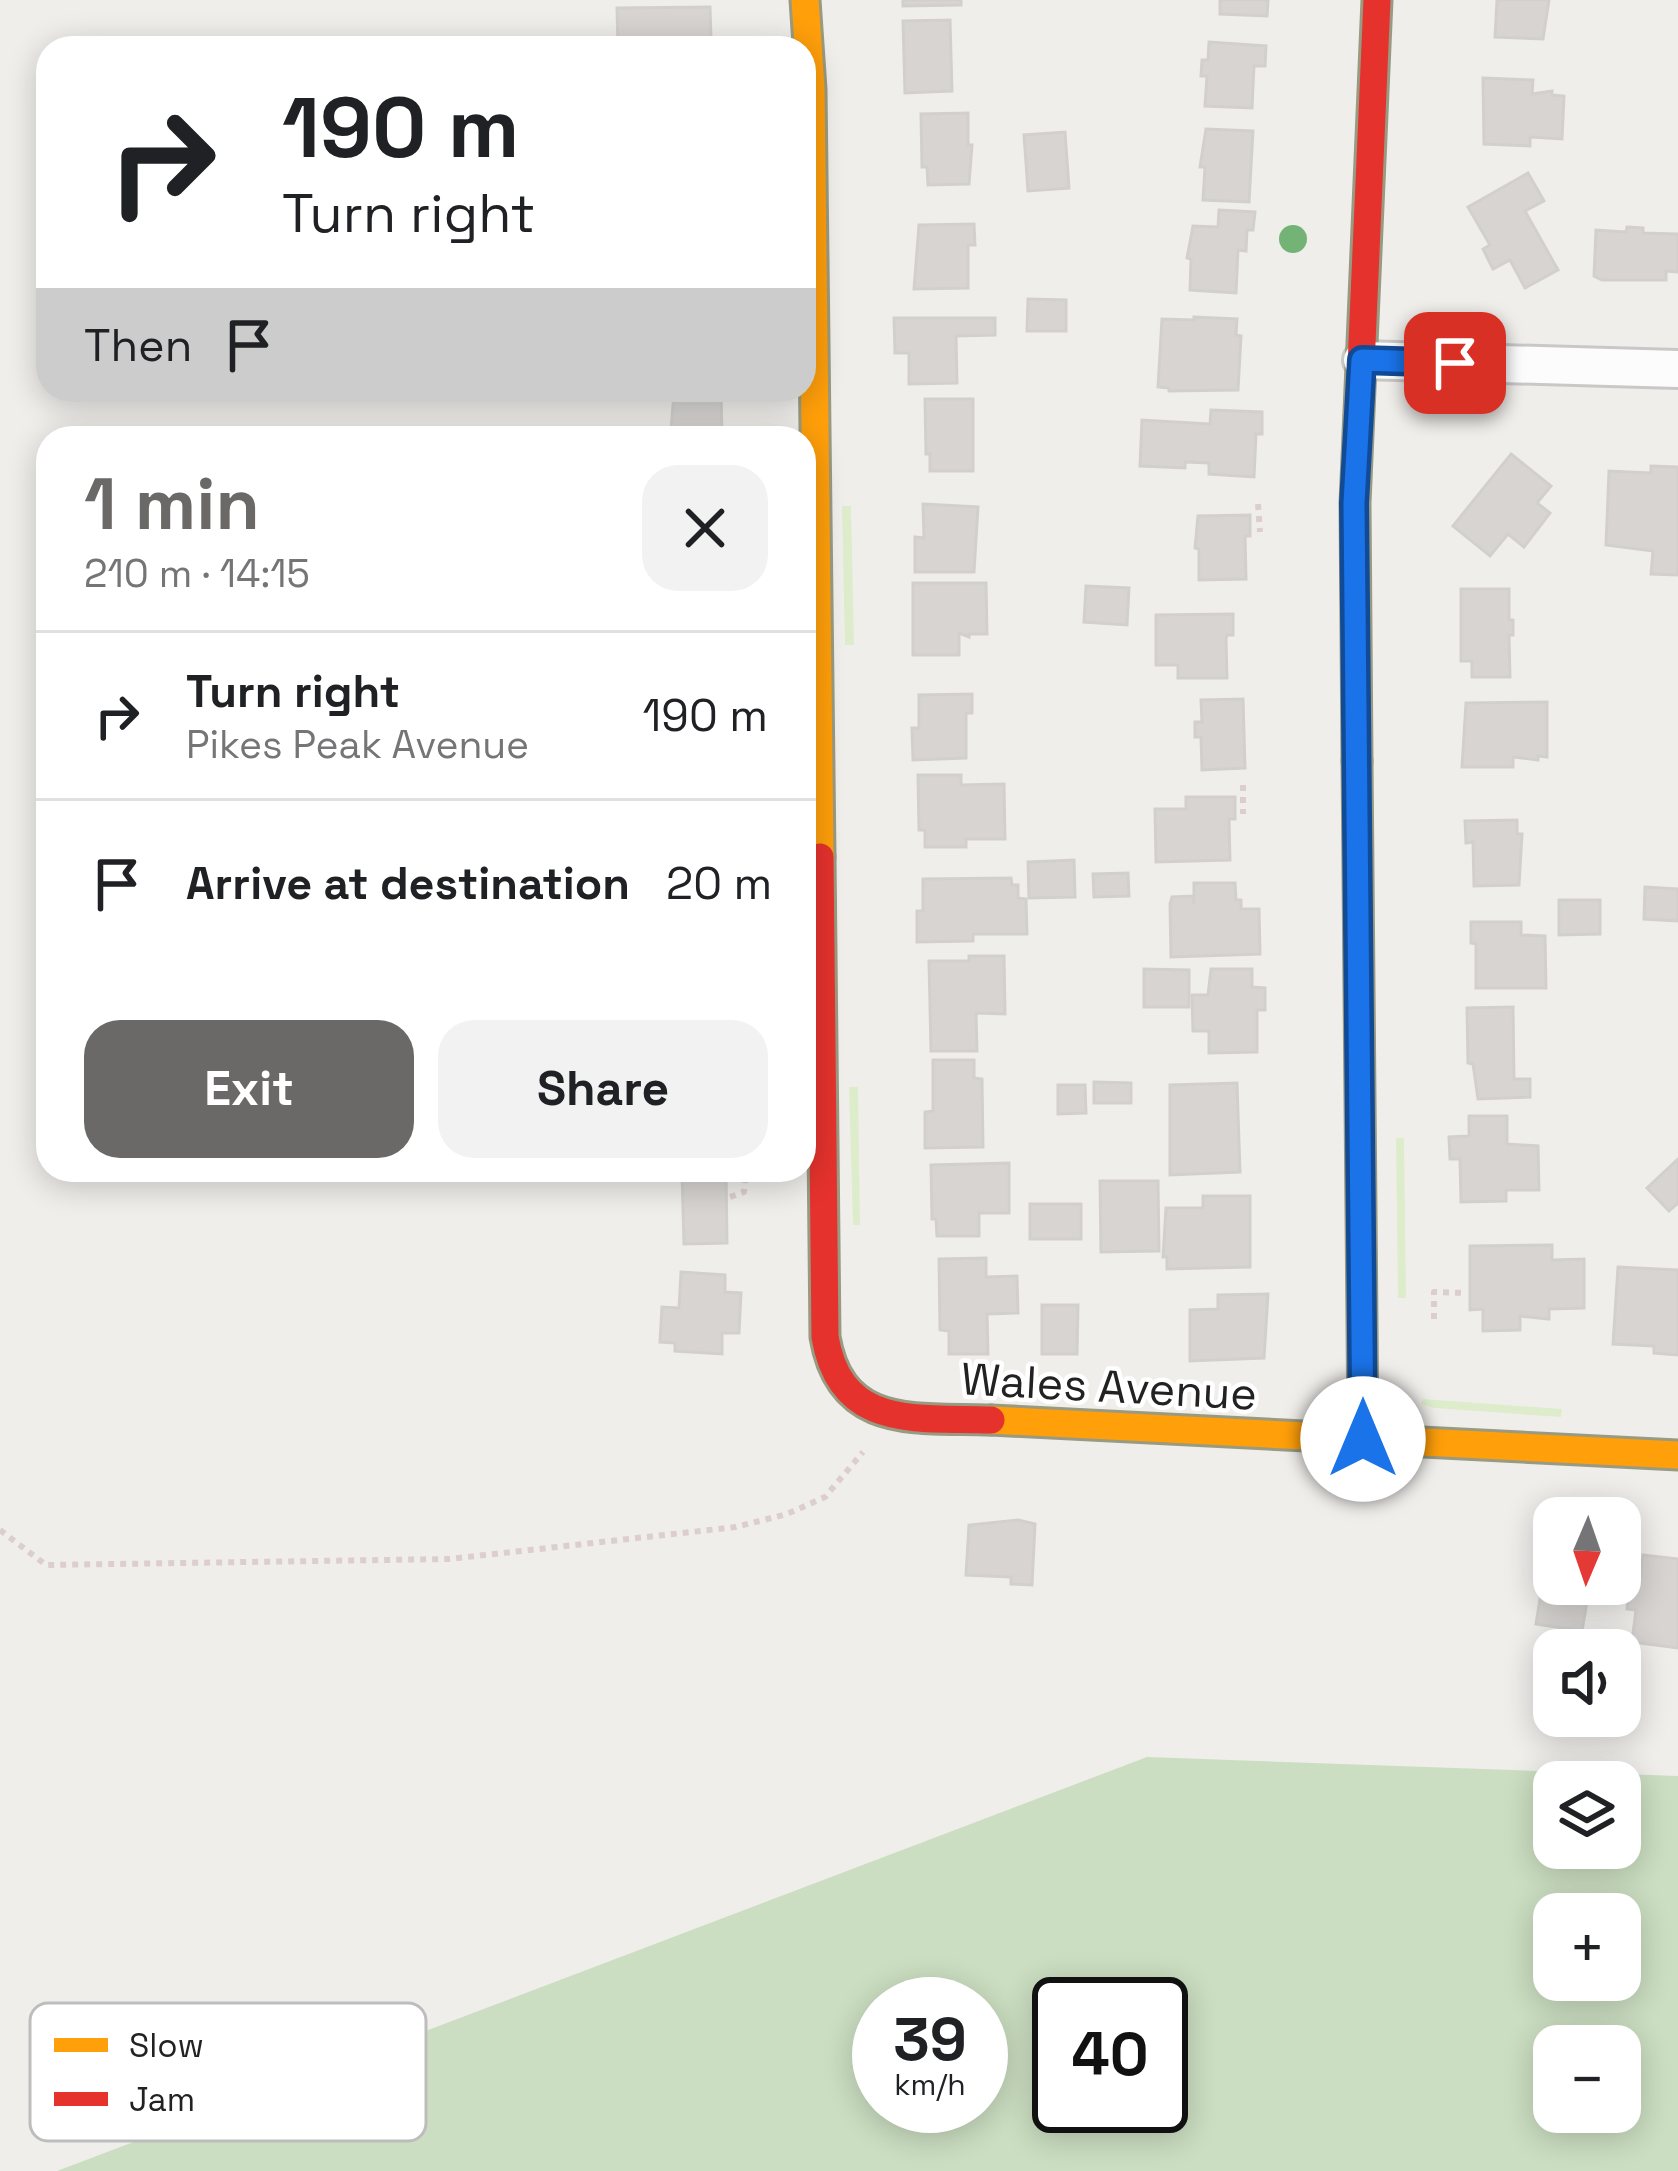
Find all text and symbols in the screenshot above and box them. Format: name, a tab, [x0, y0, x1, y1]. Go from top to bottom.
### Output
text: 190 m	[282, 74, 519, 182]
icon: right	[84, 84, 240, 240]
text: Turn right	[282, 179, 535, 248]
icon: arrive	[216, 312, 282, 378]
pin	[1404, 312, 1506, 414]
text: Then	[84, 317, 192, 374]
icon: arrive	[1422, 330, 1488, 396]
text: 1 min	[84, 458, 260, 550]
button: close	[642, 465, 768, 591]
text: 210 m · 14:15	[84, 549, 310, 598]
text: Turn right	[186, 663, 400, 720]
icon: right	[84, 683, 150, 749]
text: 190 m	[643, 687, 768, 744]
text: Pikes Peak Avenue	[186, 720, 529, 769]
icon: arrive	[84, 851, 150, 917]
text: Arrive at destination	[186, 855, 630, 912]
text: 20 m	[666, 855, 772, 912]
button: Exit	[84, 1020, 414, 1158]
button: Share	[438, 1020, 768, 1158]
street label: Wales Avenue	[960, 1350, 1258, 1423]
position arrow	[1300, 1376, 1426, 1502]
north arrow	[1533, 1497, 1641, 1605]
map controls	[1533, 1497, 1641, 2133]
button: sound	[1533, 1629, 1641, 1737]
button: layers	[1533, 1761, 1641, 1869]
button: +	[1533, 1893, 1641, 2001]
speed limit sign: 40	[1032, 1977, 1188, 2133]
text: 39	[893, 2001, 967, 2078]
legend	[30, 2003, 426, 2141]
text: Slow	[129, 2025, 204, 2067]
button: −	[1533, 2025, 1641, 2133]
text: km/h	[894, 2065, 966, 2104]
text: Jam	[129, 2079, 195, 2121]

